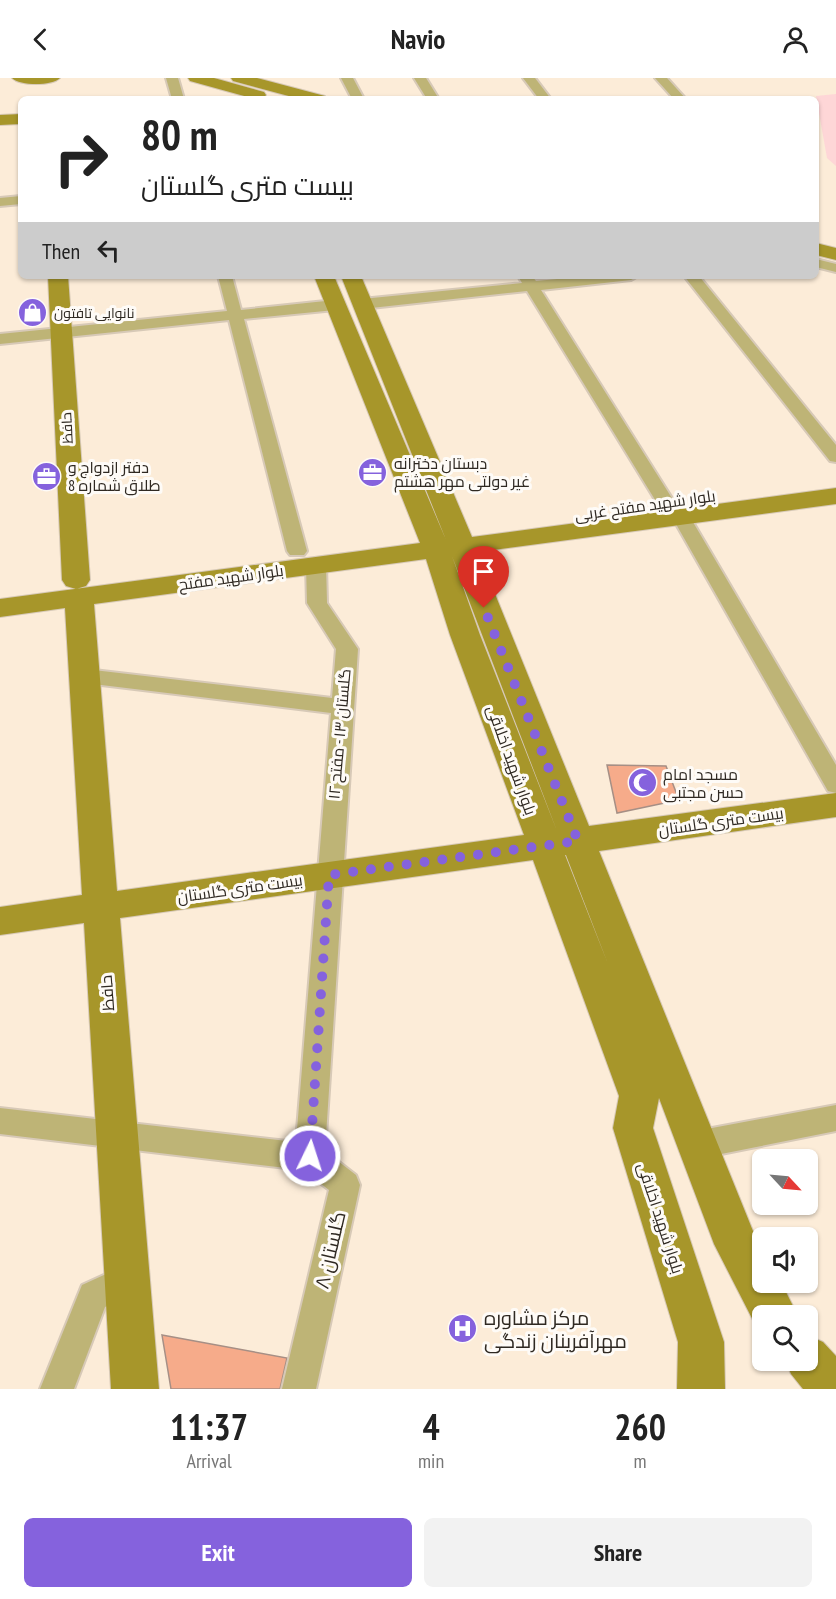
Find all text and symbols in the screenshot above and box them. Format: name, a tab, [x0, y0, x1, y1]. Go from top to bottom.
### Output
text: Navio	[391, 22, 445, 56]
icon: back	[24, 23, 57, 56]
icon: person	[779, 23, 812, 56]
text: 80 m	[141, 107, 218, 162]
icon: right	[42, 120, 120, 198]
text: بیست متری گلستان	[141, 168, 354, 202]
icon: left	[92, 234, 125, 267]
text: Then	[42, 237, 80, 265]
shop icon: نانوایی تافتون	[17, 297, 49, 329]
place label: نانوایی تافتون	[54, 304, 134, 322]
street label: حافظ	[57, 412, 77, 444]
place label: دبستان دخترانه غیر دولتی مهر هشتم	[394, 453, 530, 493]
office icon: دبستان دخترانه غیر دولتی مهر هشتم	[357, 456, 389, 488]
place label: دفتر ازدواج و طلاق شماره 8	[68, 457, 161, 496]
office icon: دفتر ازدواج و طلاق شماره 8	[31, 460, 63, 492]
street label: بلوار شهید مفتح غربی	[573, 485, 717, 527]
pin	[458, 546, 509, 608]
icon: arrive	[467, 555, 500, 588]
street label: بلوار شهید مفتح	[177, 560, 285, 596]
street label: گلستان ۱۳ - مفتح ۱۲	[323, 668, 357, 800]
street label: بلوار شهید اخلاقی	[482, 702, 541, 818]
place label: مسجد امام حسن مجتبی	[663, 764, 743, 803]
mosque icon: مسجد امام حسن مجتبی	[626, 767, 658, 799]
street label: بیست متری گلستان	[657, 802, 785, 841]
street label: بیست متری گلستان	[176, 869, 304, 908]
street label: حافظ	[96, 974, 118, 1012]
position arrow	[278, 1124, 342, 1188]
north arrow	[752, 1149, 818, 1215]
map controls	[752, 1149, 818, 1371]
street label: بلوار شهید اخلاقی	[633, 1160, 688, 1276]
street label: گلستان ۸	[308, 1209, 352, 1291]
button: sound	[752, 1227, 818, 1293]
place label: مرکز مشاوره مهرآفرینان زندگی	[484, 1305, 627, 1354]
button: search	[752, 1305, 818, 1371]
hospital icon: مرکز مشاوره مهرآفرینان زندگی	[447, 1313, 479, 1345]
text: 11:37	[170, 1403, 248, 1450]
text: 4	[422, 1403, 440, 1450]
text: 260	[614, 1403, 666, 1450]
text: Arrival	[186, 1448, 232, 1474]
text: min	[418, 1448, 444, 1474]
text: m	[634, 1448, 647, 1474]
button: Exit	[24, 1518, 412, 1587]
button: Share	[424, 1518, 812, 1587]

